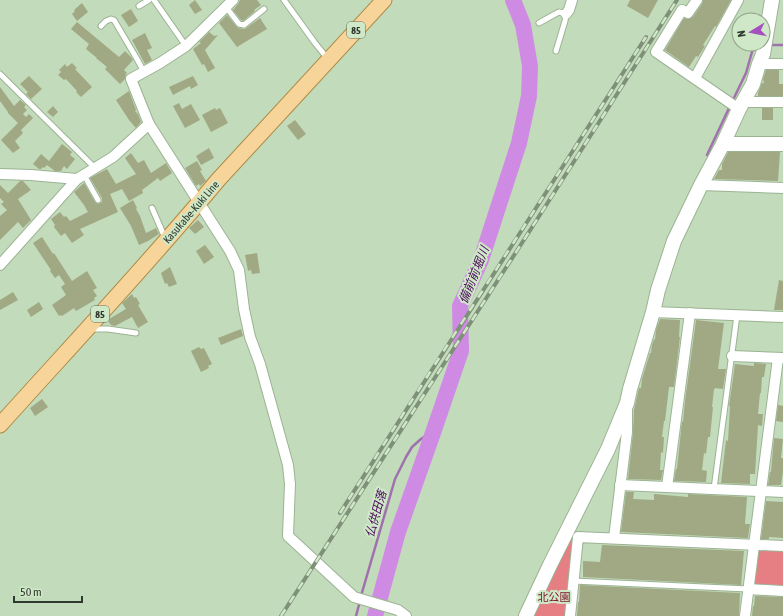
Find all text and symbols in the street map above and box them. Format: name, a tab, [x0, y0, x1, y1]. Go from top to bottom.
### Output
north arrow	[731, 12, 771, 52]
road number: 85	[347, 22, 365, 38]
text: N	[735, 29, 748, 38]
street label: Kasukabe-Kuki Line	[161, 178, 221, 246]
water label: 備前前堀川	[456, 243, 492, 305]
road number: 85	[91, 306, 109, 322]
water label: 仏供田落	[363, 487, 390, 539]
scale bar	[14, 578, 82, 604]
text: 50 m	[20, 585, 42, 599]
park label: 北公園	[538, 591, 571, 603]

